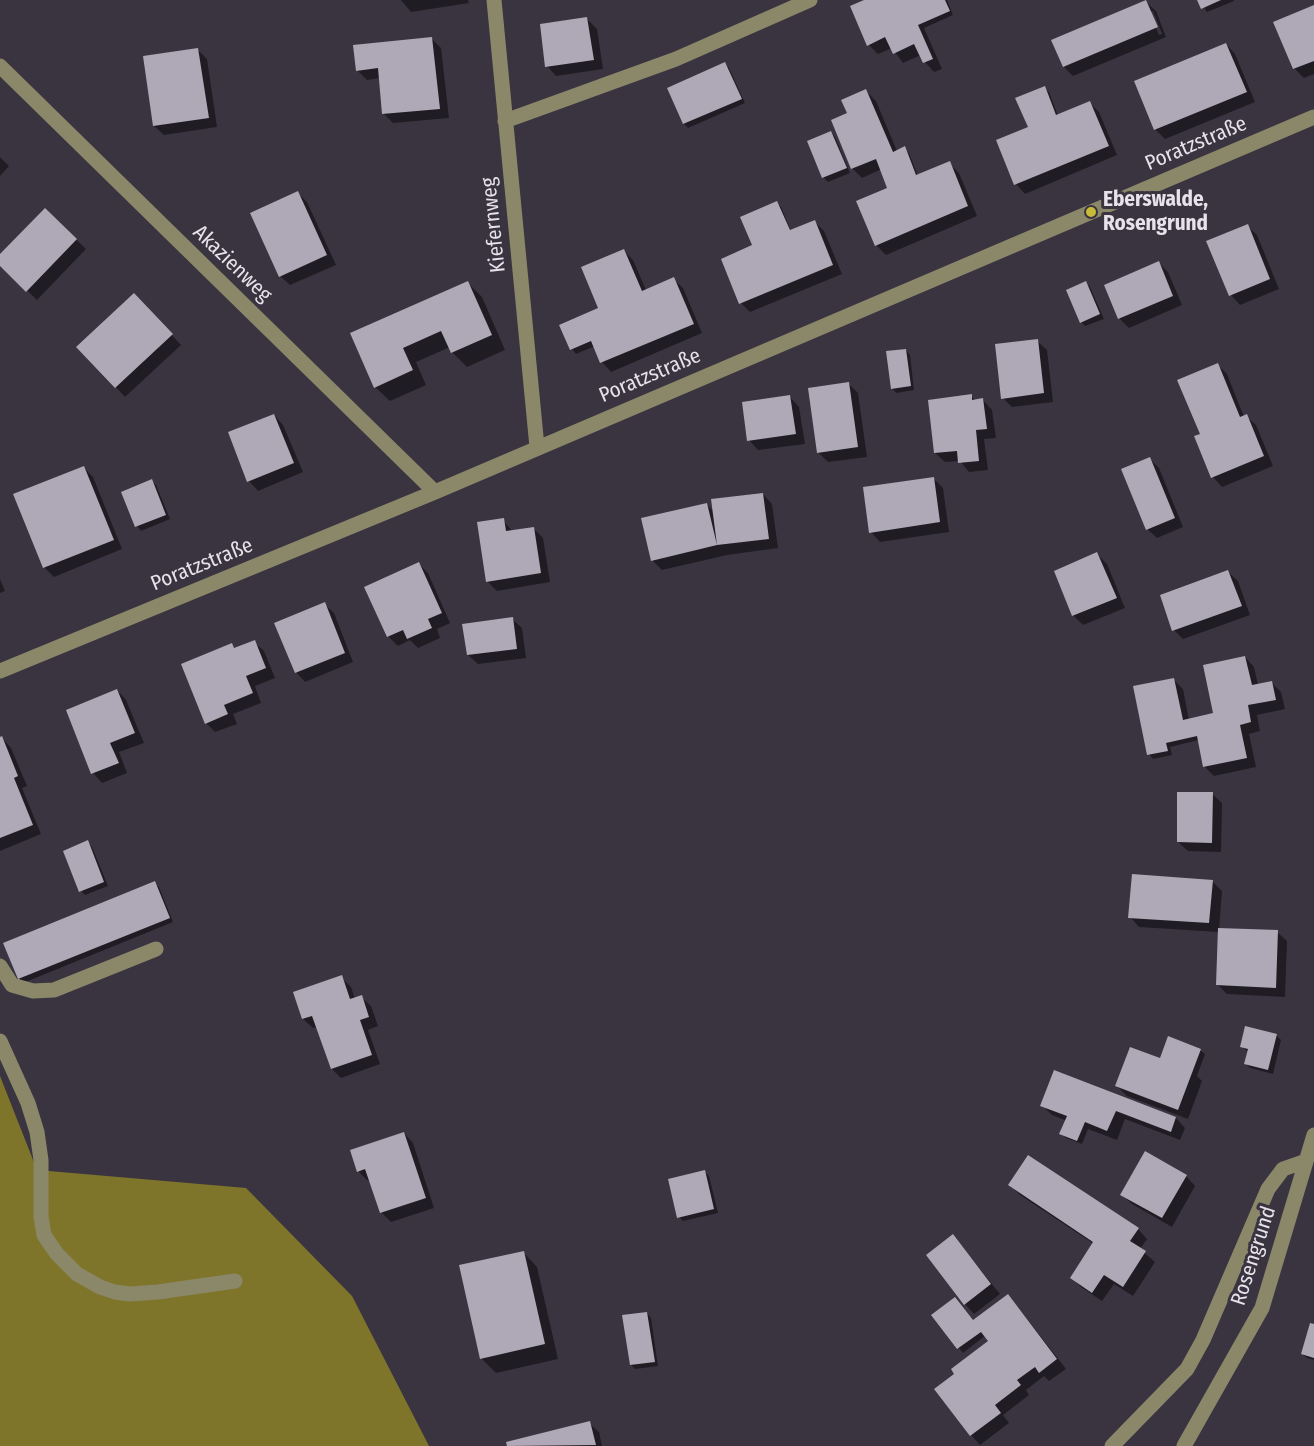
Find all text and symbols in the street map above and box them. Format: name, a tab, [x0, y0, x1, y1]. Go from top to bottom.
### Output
street label: Poratzstraße	[1141, 111, 1251, 177]
street label: Kiefernweg	[476, 176, 512, 274]
place label: Eberswalde, Rosengrund	[1103, 187, 1208, 237]
marker: Eberswalde, Rosengrund	[1084, 205, 1098, 219]
street label: Akazienweg	[187, 220, 277, 308]
street label: Poratzstraße	[595, 343, 705, 409]
street label: Poratzstraße	[147, 533, 257, 597]
street label: Rosengrund	[1226, 1203, 1282, 1309]

